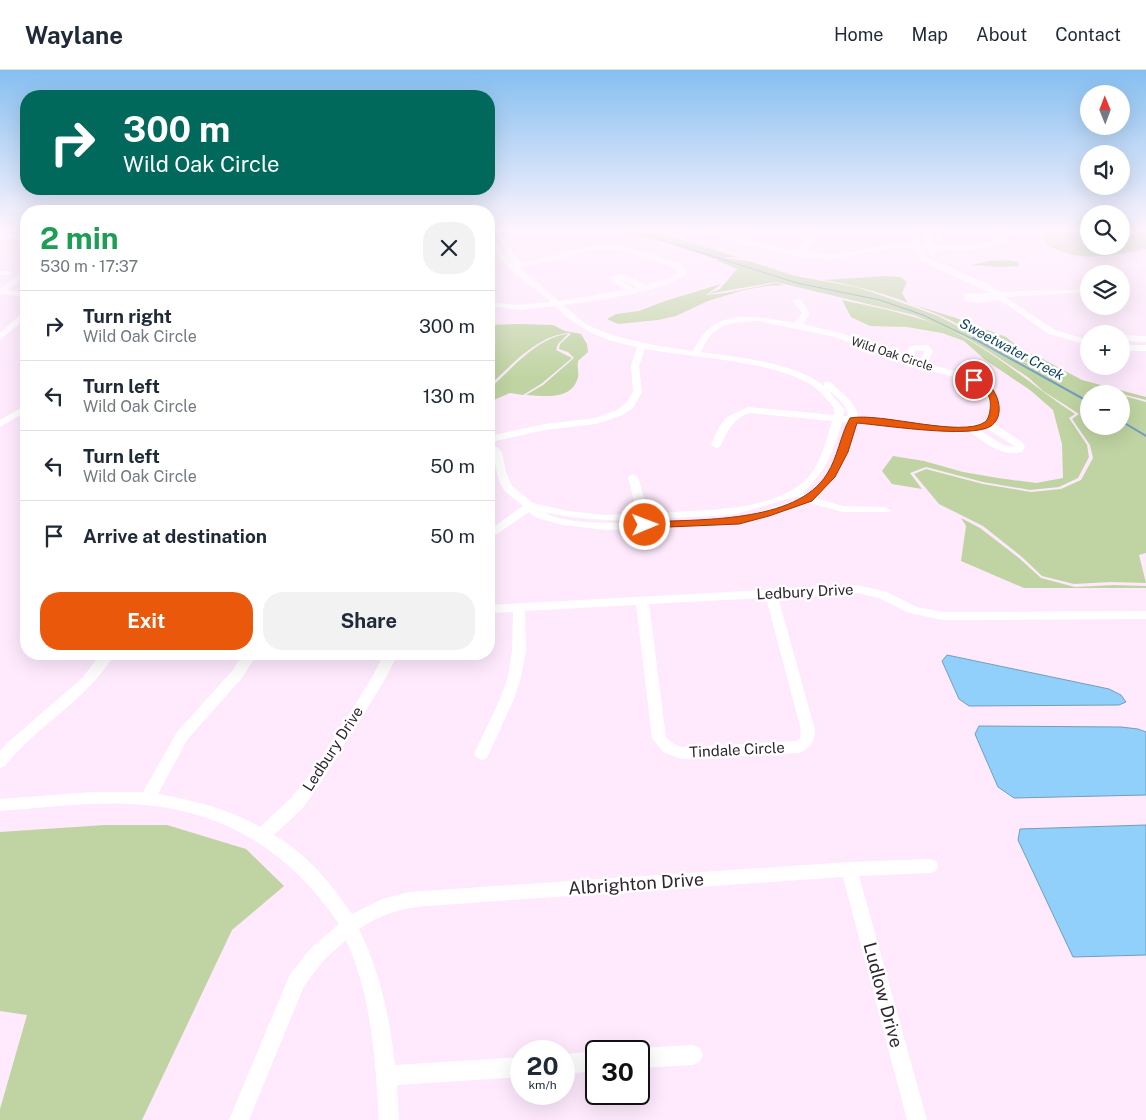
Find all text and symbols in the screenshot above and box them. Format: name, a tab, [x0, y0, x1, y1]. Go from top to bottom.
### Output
text: Waylane	[25, 21, 123, 49]
text: Home	[834, 24, 884, 45]
text: Map	[912, 24, 948, 45]
text: About	[976, 24, 1027, 45]
text: Contact	[1055, 24, 1121, 45]
north arrow	[1080, 85, 1130, 135]
map controls	[1080, 85, 1130, 435]
text: 300 m	[123, 109, 230, 150]
icon: right	[40, 110, 105, 175]
button: sound	[1080, 145, 1130, 195]
text: Wild Oak Circle	[123, 151, 279, 177]
button: search	[1080, 205, 1130, 255]
text: 2 min	[40, 220, 119, 256]
button: close	[423, 222, 475, 274]
text: 530 m · 17:37	[40, 257, 138, 276]
button: layers	[1080, 265, 1130, 315]
text: Turn right	[83, 305, 172, 327]
icon: right	[40, 312, 68, 340]
text: 300 m	[419, 315, 475, 337]
water label: Sweetwater Creek	[957, 315, 1067, 383]
button: +	[1080, 325, 1130, 375]
text: Wild Oak Circle	[83, 327, 197, 346]
street label: Wild Oak Circle	[849, 334, 935, 374]
pin	[953, 359, 995, 401]
icon: arrive	[960, 366, 988, 394]
text: Turn left	[83, 375, 160, 397]
icon: left	[40, 382, 68, 410]
text: 130 m	[423, 385, 475, 407]
button: −	[1080, 385, 1130, 435]
text: Wild Oak Circle	[83, 397, 197, 416]
text: Turn left	[83, 445, 160, 467]
icon: left	[40, 452, 68, 480]
text: 50 m	[430, 455, 475, 477]
text: Wild Oak Circle	[83, 467, 197, 486]
position arrow	[618, 498, 670, 550]
icon: arrive	[40, 522, 68, 550]
text: Arrive at destination	[83, 525, 267, 547]
text: 50 m	[430, 525, 475, 547]
street label: Ledbury Drive	[756, 580, 854, 603]
button: Exit	[40, 592, 253, 650]
button: Share	[263, 592, 475, 650]
street label: Ledbury Drive	[299, 703, 366, 794]
street label: Tindale Circle	[689, 739, 785, 760]
street label: Albrighton Drive	[567, 868, 705, 899]
street label: Ludlow Drive	[859, 940, 908, 1050]
speed limit sign: 30	[585, 1040, 650, 1105]
text: 20	[527, 1051, 559, 1081]
text: km/h	[528, 1078, 557, 1092]

